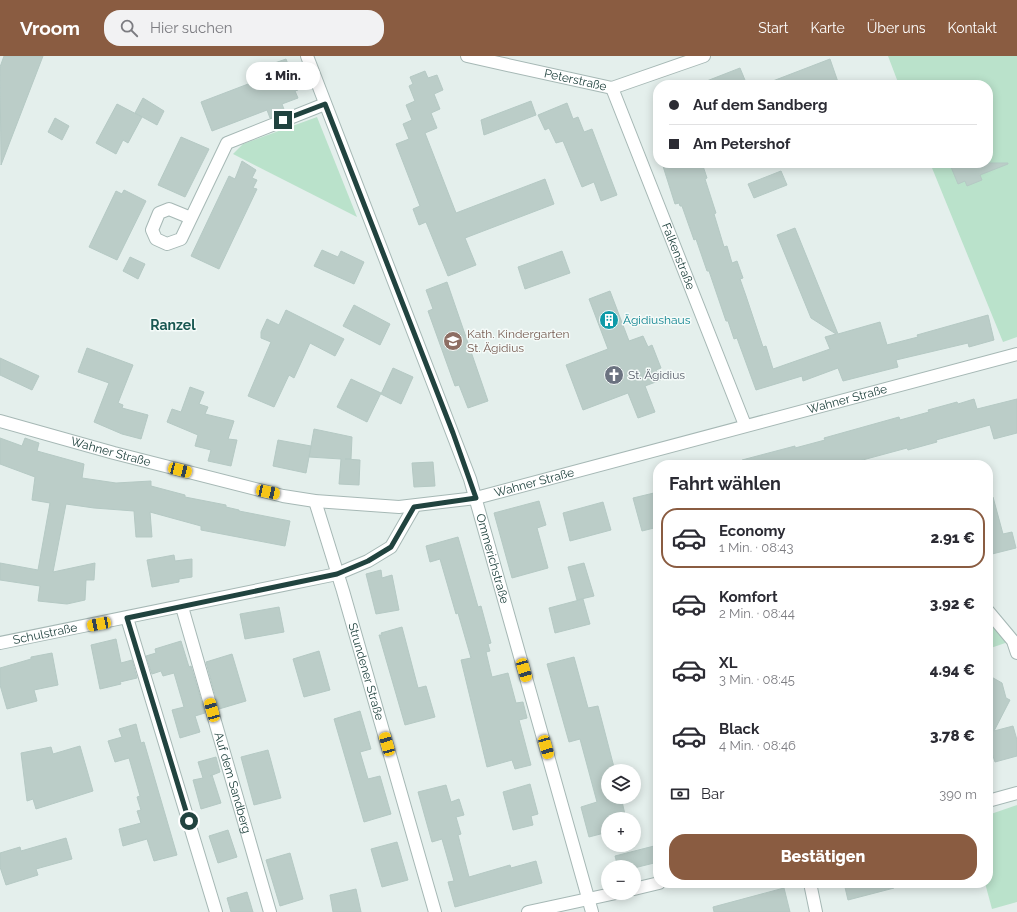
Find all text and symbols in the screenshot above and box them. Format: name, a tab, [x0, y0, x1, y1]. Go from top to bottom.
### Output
search box	[104, 10, 384, 46]
text: Vroom	[20, 17, 80, 39]
icon: search	[118, 17, 140, 39]
text: Hier suchen	[150, 19, 233, 37]
text: Start	[758, 20, 788, 36]
text: Karte	[810, 20, 845, 36]
text: Über uns	[867, 20, 926, 36]
text: Kontakt	[948, 20, 997, 36]
callout: 1 Min.	[246, 62, 320, 90]
street label: Peterstraße	[543, 66, 608, 94]
text: 1 Min.	[265, 68, 301, 83]
text: Auf dem Sandberg	[693, 96, 828, 114]
route end	[274, 111, 292, 129]
text: Am Petershof	[693, 135, 790, 153]
street label: Falkenstraße	[659, 221, 698, 292]
building icon: Ägidiushaus	[598, 309, 620, 331]
place label: Ägidiushaus	[623, 313, 691, 327]
district label: Ranzel	[150, 317, 196, 333]
place label: Kath. Kindergarten St. Ägidius	[467, 327, 570, 355]
school or university icon: Kath. Kindergarten St. Ägidius	[442, 330, 464, 352]
church icon: St. Ägidius	[603, 364, 625, 386]
place label: St. Ägidius	[628, 368, 685, 382]
street label: Wahner Straße	[806, 382, 889, 417]
street label: Wahner Straße	[69, 434, 152, 469]
car	[167, 461, 193, 479]
street label: Wahner Straße	[493, 465, 576, 500]
text: Fahrt wählen	[669, 473, 781, 494]
car	[255, 484, 281, 500]
street label: Ommerichstraße	[473, 512, 512, 605]
icon: car	[671, 520, 707, 556]
text: Economy	[719, 522, 786, 540]
text: 2.91 €	[931, 529, 975, 547]
text: 1 Min. · 08:43	[719, 540, 793, 555]
icon: car	[671, 586, 707, 622]
text: Komfort	[719, 588, 778, 606]
text: 3.92 €	[930, 595, 975, 613]
text: 2 Min. · 08:44	[719, 606, 795, 621]
car	[86, 616, 112, 632]
street label: Schulstraße	[12, 620, 79, 647]
street label: Strundener Straße	[345, 621, 387, 722]
icon: car	[671, 652, 707, 688]
text: XL	[719, 654, 737, 672]
car	[515, 657, 533, 683]
text: 4.94 €	[930, 661, 975, 679]
text: 3 Min. · 08:45	[719, 672, 795, 687]
car	[203, 697, 221, 723]
icon: car	[671, 718, 707, 754]
text: Black	[719, 720, 759, 738]
text: 3.78 €	[930, 727, 975, 745]
street label: Auf dem Sandberg	[211, 731, 254, 835]
car	[378, 731, 396, 757]
car	[537, 734, 555, 760]
text: 4 Min. · 08:46	[719, 738, 796, 753]
map controls	[601, 764, 641, 900]
button: layers	[601, 764, 641, 804]
icon: cash	[669, 783, 691, 805]
text: Bar	[701, 785, 724, 803]
text: 390 m	[939, 787, 977, 802]
route start	[180, 812, 198, 830]
button: +	[601, 812, 641, 852]
button: Bestätigen	[669, 834, 977, 880]
button: −	[601, 860, 641, 900]

